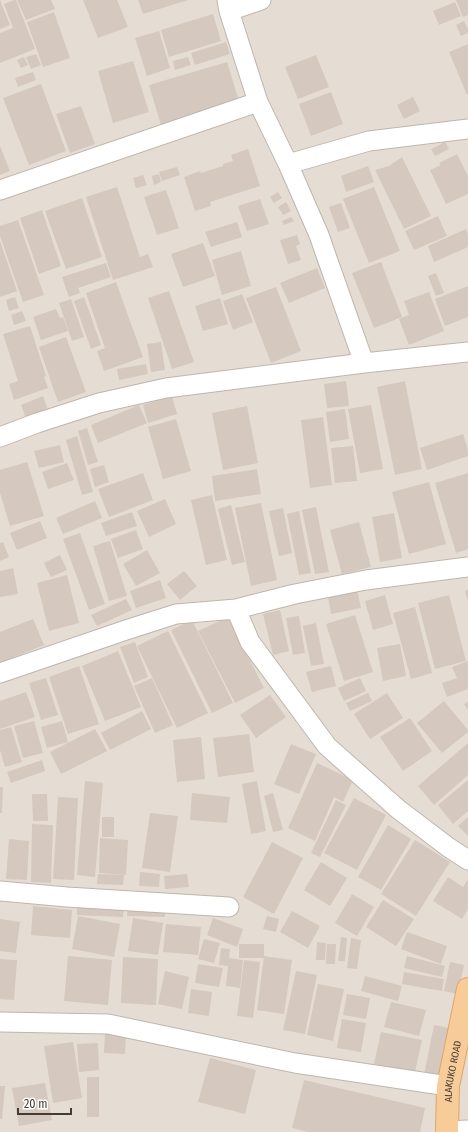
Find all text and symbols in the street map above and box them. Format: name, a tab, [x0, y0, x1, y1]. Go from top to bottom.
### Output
street label: ALAKUKO ROAD	[443, 1040, 464, 1102]
scale bar	[18, 1090, 71, 1116]
text: 20 m	[24, 1097, 48, 1111]

